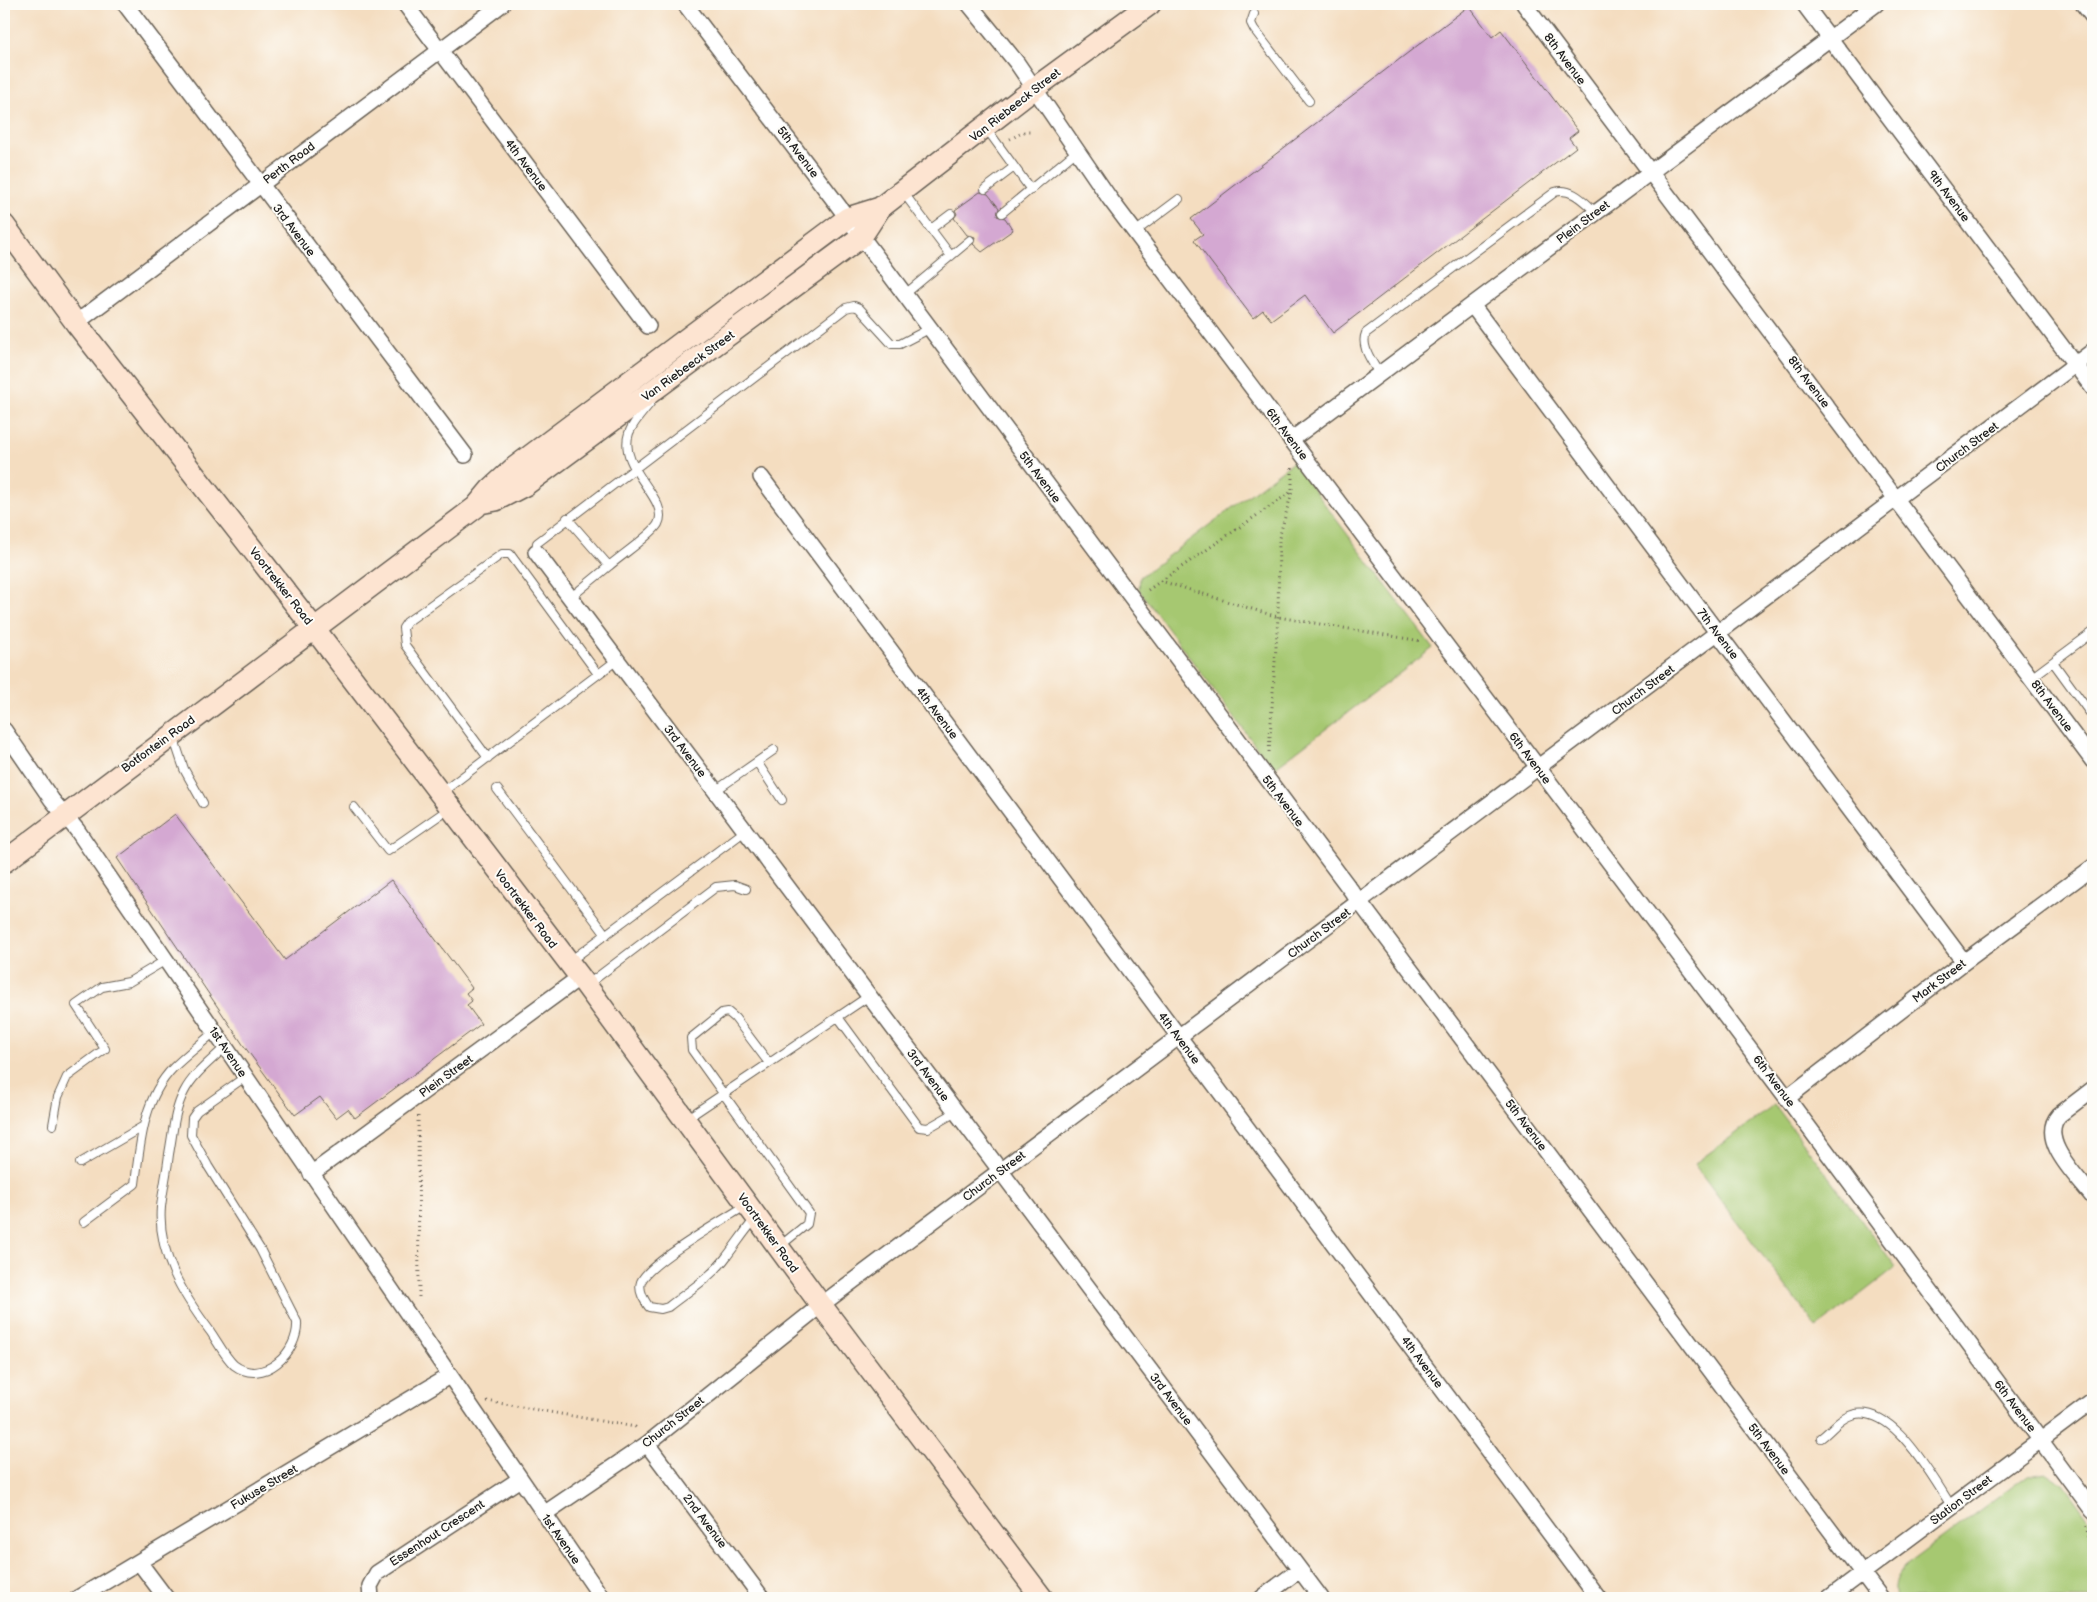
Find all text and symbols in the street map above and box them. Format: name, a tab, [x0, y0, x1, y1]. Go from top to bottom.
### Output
street label: 8th Avenue	[1540, 30, 1589, 88]
street label: Van Riebeeck Street	[967, 65, 1064, 145]
street label: 5th Avenue	[773, 124, 822, 181]
street label: 4th Avenue	[501, 136, 550, 194]
street label: Perth Road	[260, 139, 318, 188]
street label: 9th Avenue	[1924, 168, 1973, 225]
street label: Plein Street	[1554, 197, 1613, 247]
street label: 3rd Avenue	[269, 201, 318, 260]
street label: Van Riebeeck Street	[639, 328, 738, 405]
street label: 8th Avenue	[1784, 353, 1833, 411]
street label: 6th Avenue	[1262, 405, 1311, 463]
street label: Church Street	[1933, 419, 2002, 476]
street label: 5th Avenue	[1015, 449, 1064, 506]
street label: Voortrekker Road	[246, 544, 316, 628]
street label: 7th Avenue	[1694, 606, 1742, 663]
street label: Church Street	[1609, 662, 1678, 719]
street label: 8th Avenue	[2027, 677, 2076, 735]
street label: 4th Avenue	[912, 684, 961, 742]
street label: Botfontein Road	[118, 712, 198, 776]
street label: 3rd Avenue	[660, 722, 709, 781]
street label: 6th Avenue	[1505, 729, 1554, 787]
street label: 5th Avenue	[1258, 773, 1307, 830]
street label: Voortrekker Road	[491, 867, 560, 952]
street label: Church Street	[1285, 905, 1354, 962]
street label: Mark Street	[1910, 956, 1969, 1006]
street label: 4th Avenue	[1154, 1009, 1203, 1067]
street label: 1st Avenue	[205, 1024, 250, 1080]
street label: 3rd Avenue	[903, 1046, 952, 1105]
street label: Plein Street	[416, 1052, 476, 1101]
street label: 6th Avenue	[1749, 1052, 1798, 1110]
street label: 5th Avenue	[1501, 1097, 1550, 1154]
street label: Church Street	[960, 1148, 1029, 1205]
street label: Voortrekker Road	[734, 1191, 802, 1276]
street label: 4th Avenue	[1397, 1333, 1446, 1391]
street label: 3rd Avenue	[1146, 1370, 1195, 1429]
street label: 6th Avenue	[1990, 1377, 2039, 1435]
street label: Church Street	[639, 1393, 708, 1451]
street label: 5th Avenue	[1744, 1421, 1793, 1478]
street label: Fukuse Street	[228, 1461, 301, 1513]
street label: Station Street	[1927, 1472, 1995, 1528]
street label: 2nd Avenue	[679, 1491, 730, 1551]
street label: Essenhout Crescent	[387, 1497, 488, 1570]
street label: 1st Avenue	[538, 1511, 583, 1567]

